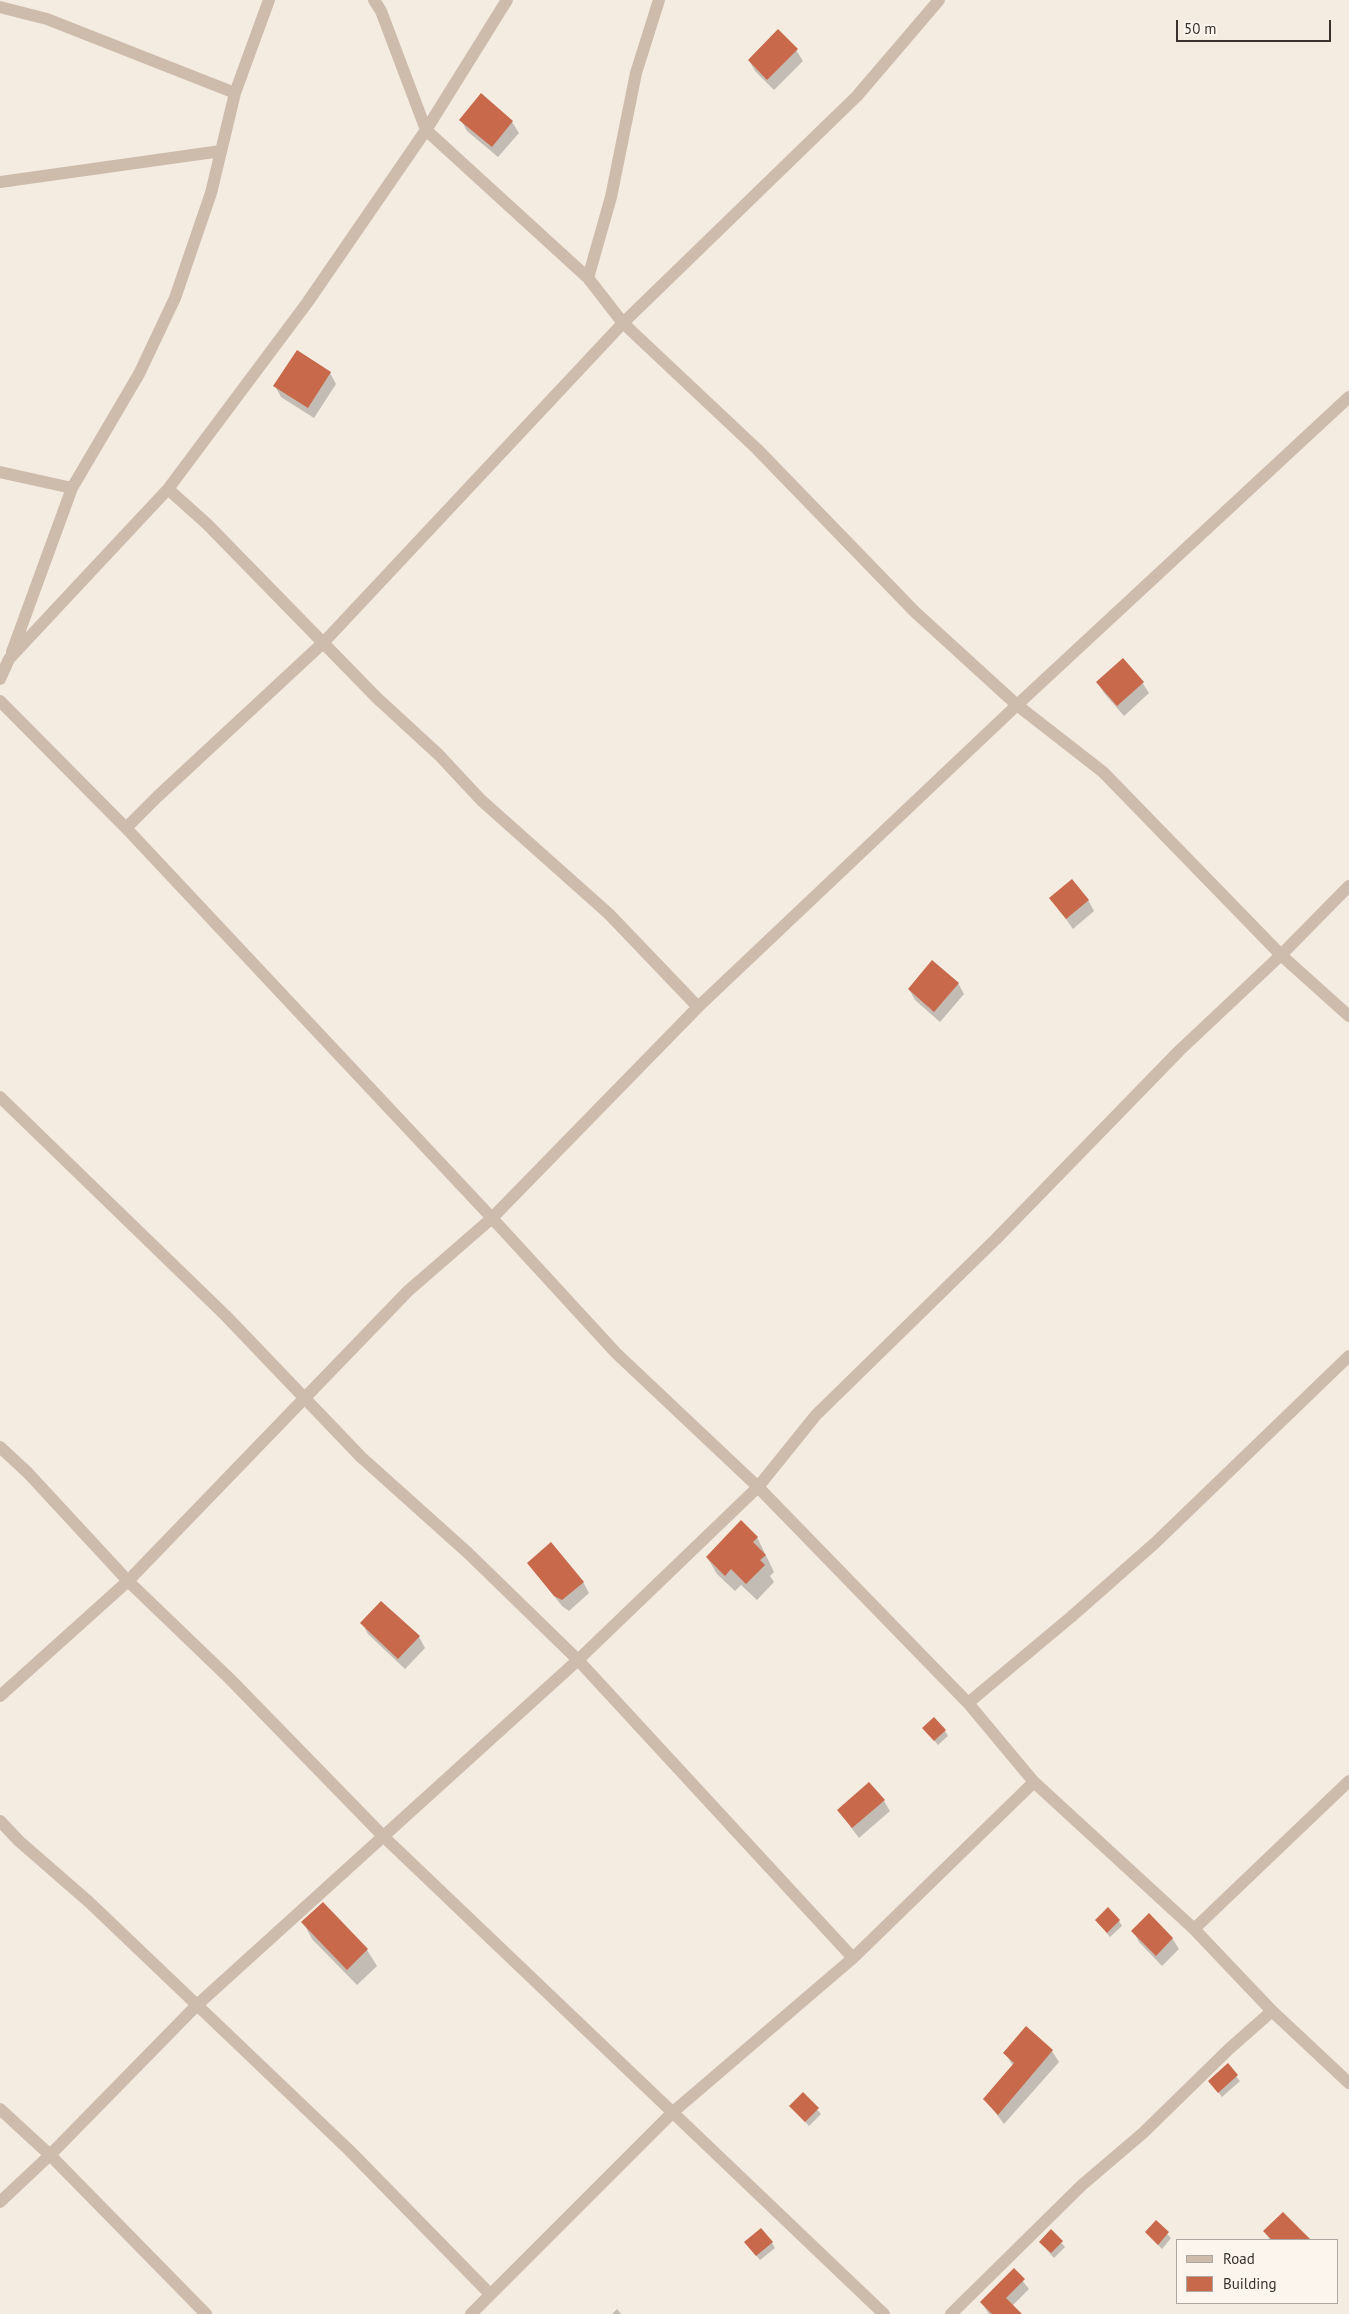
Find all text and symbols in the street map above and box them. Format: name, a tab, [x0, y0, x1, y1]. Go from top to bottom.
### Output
scale bar	[1179, 10, 1334, 42]
text: 50 m	[1184, 19, 1217, 38]
legend	[1176, 2239, 1339, 2304]
text: Road	[1223, 2249, 1255, 2268]
text: Building	[1223, 2274, 1277, 2293]

